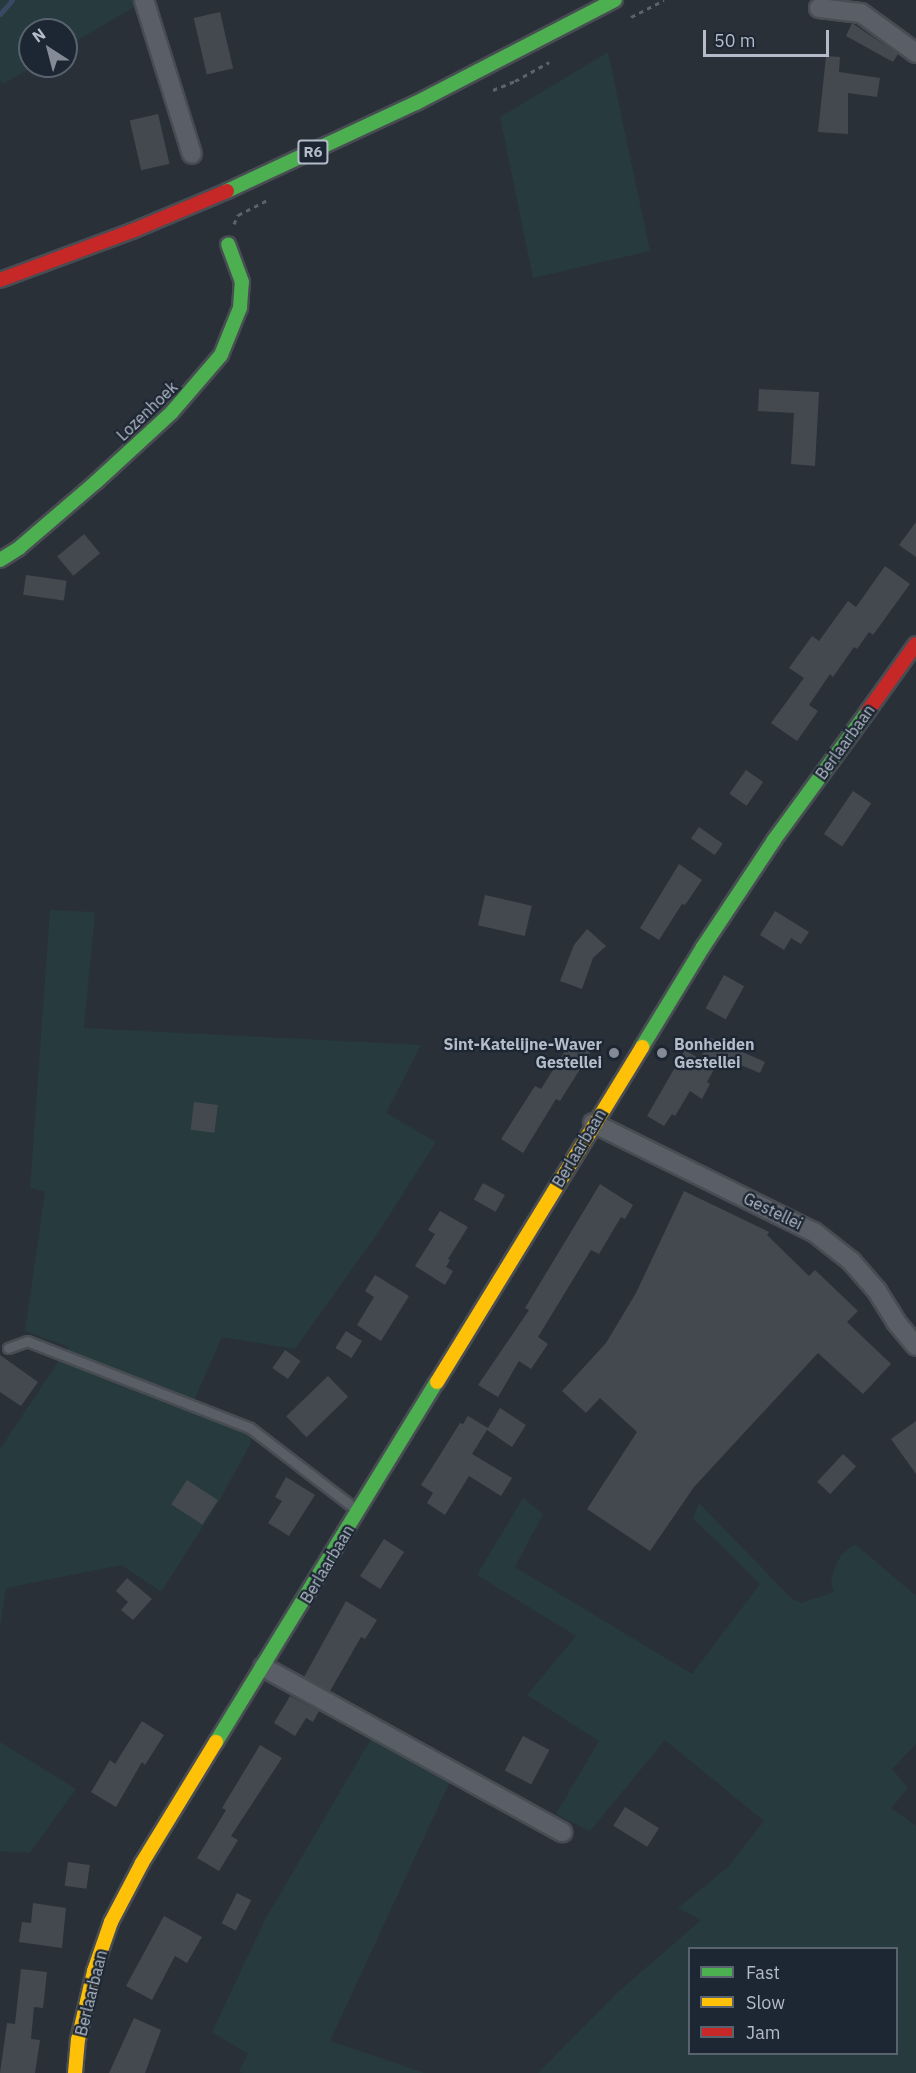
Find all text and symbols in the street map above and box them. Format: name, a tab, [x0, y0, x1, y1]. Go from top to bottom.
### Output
north arrow	[18, 18, 78, 78]
scale bar	[706, 18, 832, 56]
text: N	[28, 24, 49, 47]
text: 50 m	[714, 29, 756, 52]
road number: R6	[296, 140, 330, 164]
street label: Lozenhoek	[113, 377, 181, 445]
street label: Berlaarbaan	[811, 701, 879, 783]
place label: Sint-Katelijne-Waver Gestellei	[444, 1034, 602, 1072]
place label: Bonheiden Gestellei	[674, 1034, 755, 1072]
marker: Sint-Katelijne-Waver Gestellei	[607, 1046, 621, 1060]
marker: Bonheiden Gestellei	[655, 1046, 669, 1060]
street label: Berlaarbaan	[548, 1105, 610, 1191]
street label: Gestellei	[740, 1188, 806, 1234]
street label: Berlaarbaan	[296, 1521, 358, 1607]
legend	[688, 1947, 898, 2055]
street label: Berlaarbaan	[71, 1948, 111, 2038]
text: Fast	[746, 1961, 780, 1984]
text: Slow	[746, 1991, 785, 2014]
text: Jam	[746, 2021, 781, 2044]

